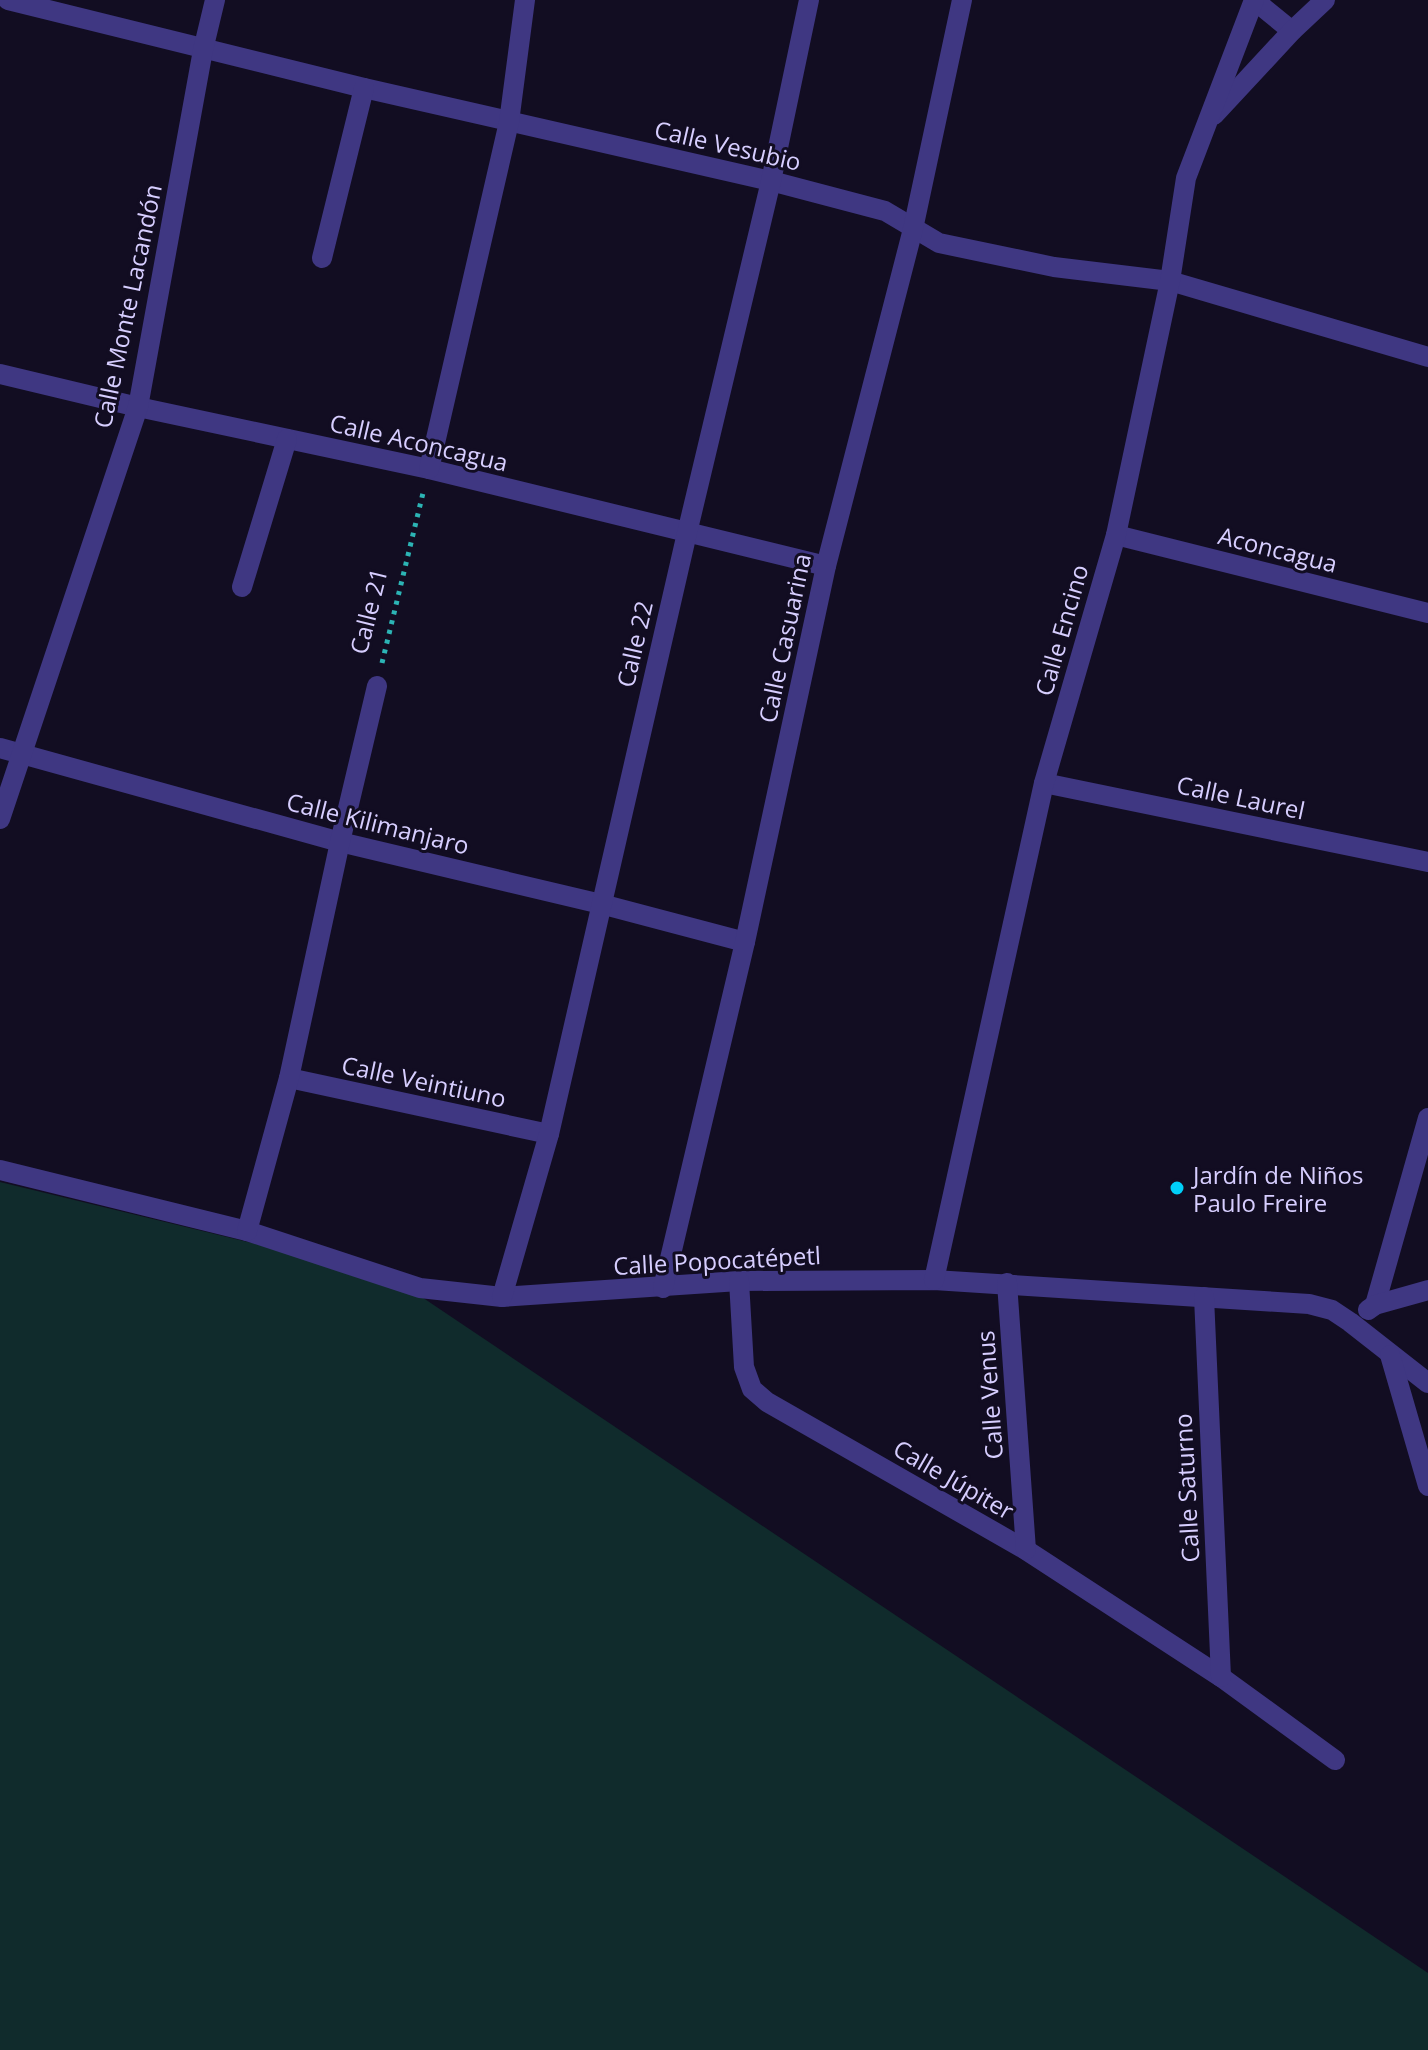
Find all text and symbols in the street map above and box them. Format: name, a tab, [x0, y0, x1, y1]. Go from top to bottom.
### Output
street label: Calle Vesubio	[651, 112, 805, 178]
street label: Calle Monte Lacandón	[85, 181, 169, 431]
street label: Calle Aconcagua	[327, 405, 511, 479]
street label: Aconcagua	[1215, 518, 1341, 580]
street label: Calle Casuarina	[750, 550, 818, 726]
street label: Calle Encino	[1027, 561, 1095, 699]
street label: Calle 21	[341, 564, 395, 658]
street label: Calle 22	[608, 598, 660, 690]
street label: Calle Laurel	[1174, 767, 1308, 827]
street label: Calle Kilimanjaro	[283, 784, 473, 862]
street label: Calle Veintiuno	[339, 1047, 509, 1115]
place label: Jardín de Niños Paulo Freire	[1191, 1158, 1363, 1219]
marker: Jardín de Niños Paulo Freire	[1168, 1179, 1186, 1197]
street label: Calle Popocatépetl	[612, 1238, 822, 1282]
street label: Calle Venus	[968, 1330, 1010, 1460]
street label: Calle Saturno	[1166, 1413, 1206, 1563]
street label: Calle Júpiter	[888, 1431, 1020, 1527]

